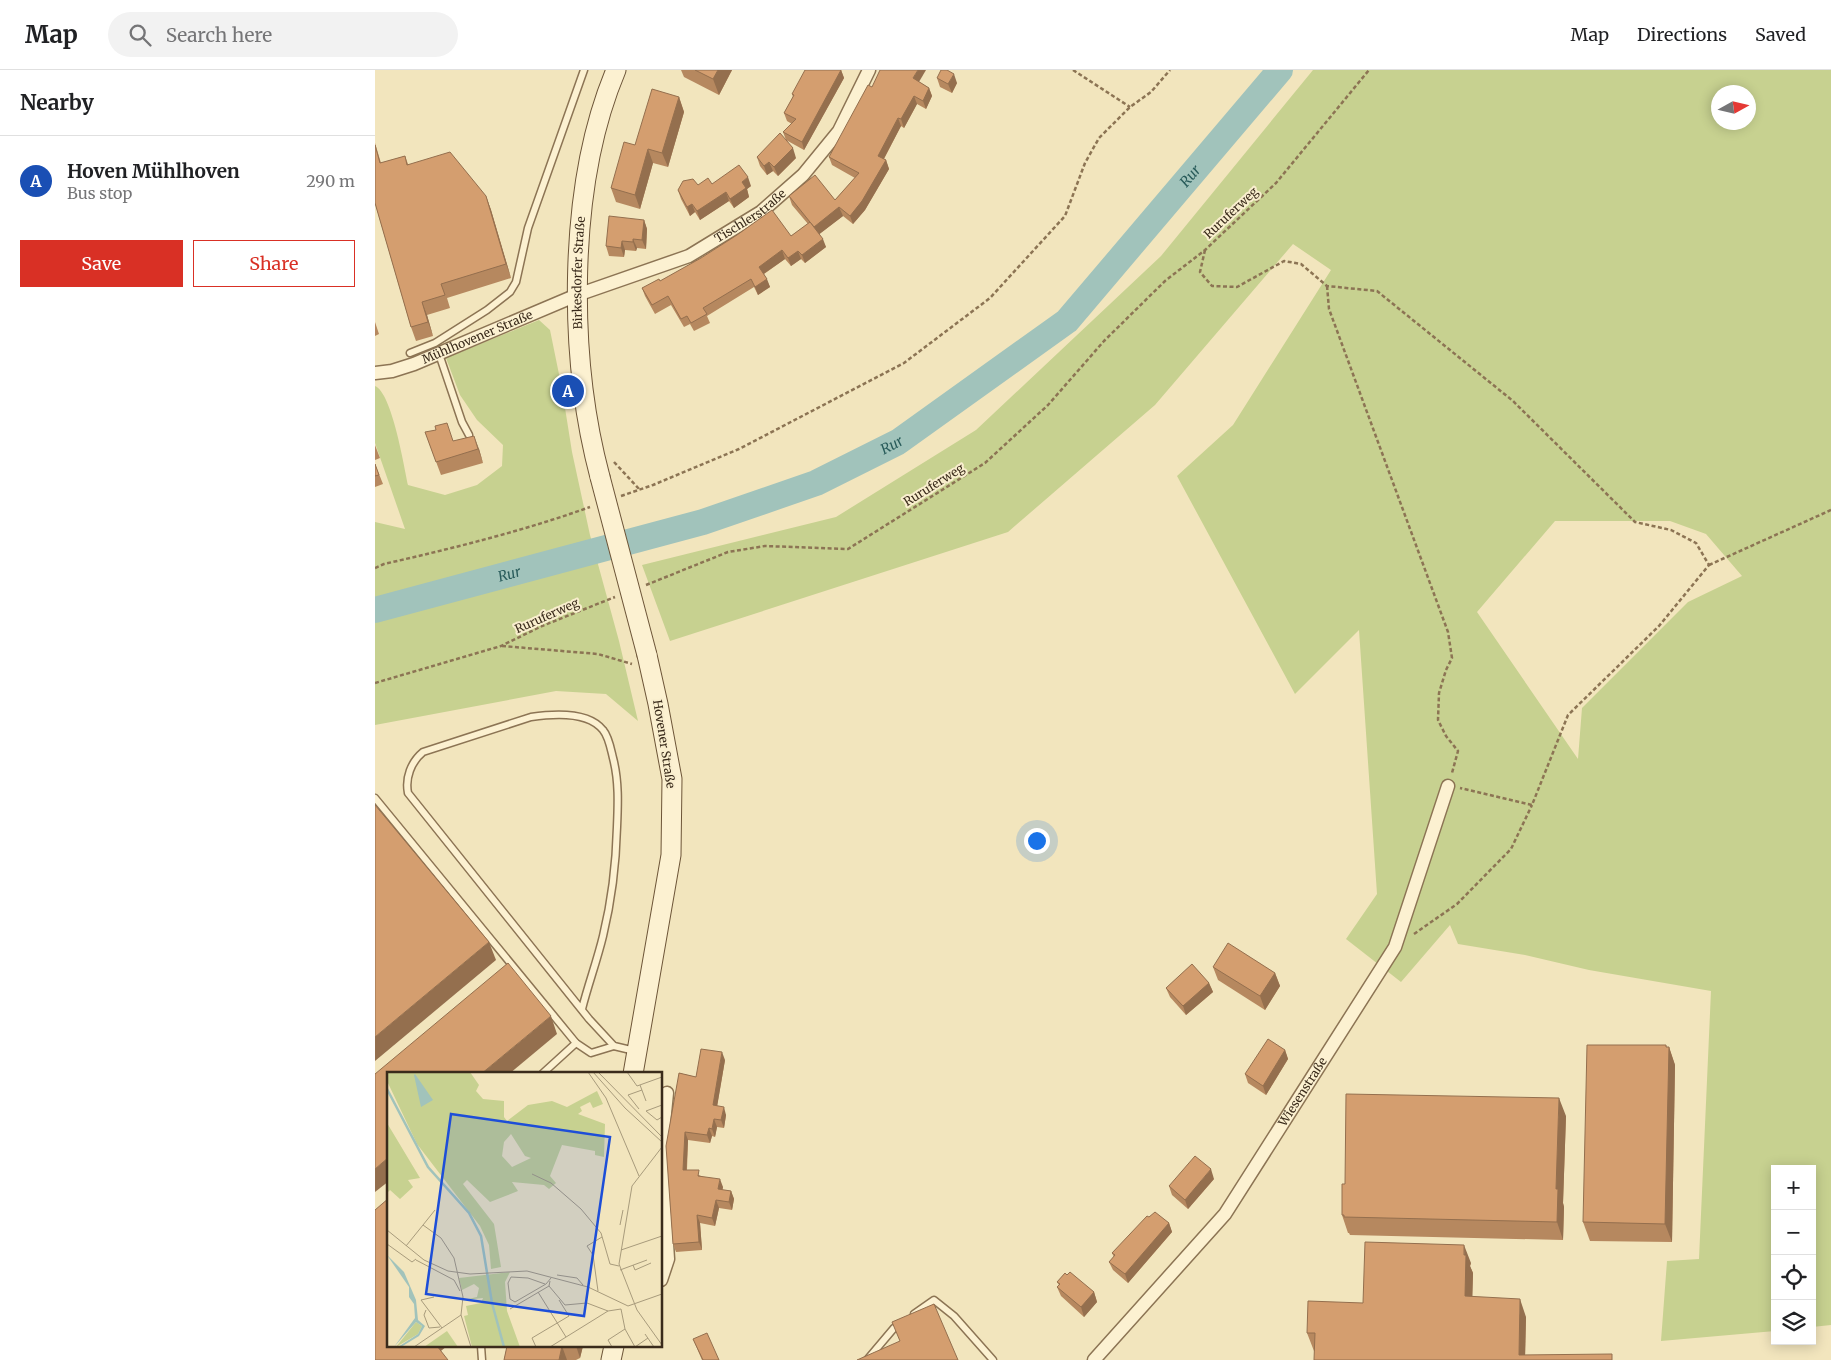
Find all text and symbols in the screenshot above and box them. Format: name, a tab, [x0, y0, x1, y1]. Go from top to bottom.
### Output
search box	[108, 12, 458, 57]
text: Map	[25, 19, 78, 50]
icon: search	[126, 21, 154, 49]
text: Search here	[166, 23, 272, 47]
text: Map	[1571, 23, 1609, 46]
text: Directions	[1637, 23, 1727, 46]
text: Saved	[1755, 23, 1806, 46]
north arrow	[1711, 85, 1756, 130]
text: Nearby	[20, 89, 94, 116]
text: Hoven Mühlhoven	[67, 159, 240, 183]
water label: Rur	[1176, 161, 1205, 190]
text: A	[30, 171, 42, 191]
text: 290 m	[306, 171, 355, 191]
text: Bus stop	[67, 183, 132, 203]
street label: Ruruferweg	[1201, 183, 1261, 241]
street label: Tischlerstraße	[712, 186, 789, 246]
street label: Birkesdorfer Straße	[569, 216, 588, 330]
button: Save	[20, 240, 183, 287]
button: Share	[193, 240, 355, 287]
street label: Mühlhovener Straße	[420, 307, 535, 367]
pin: A	[552, 372, 584, 410]
water label: Rur	[878, 432, 907, 458]
street label: Ruruferweg	[901, 460, 967, 509]
water label: Rur	[496, 562, 523, 586]
street label: Ruruferweg	[512, 594, 582, 636]
street label: Hovener Straße	[650, 699, 679, 789]
your location	[1024, 828, 1050, 854]
street label: Wiesenstraße	[1274, 1054, 1330, 1130]
inset map	[387, 1072, 663, 1348]
map controls	[1771, 1165, 1816, 1345]
button: +	[1771, 1165, 1816, 1210]
button: −	[1771, 1210, 1816, 1255]
button: locate	[1771, 1255, 1816, 1300]
button: layers	[1771, 1300, 1816, 1345]

